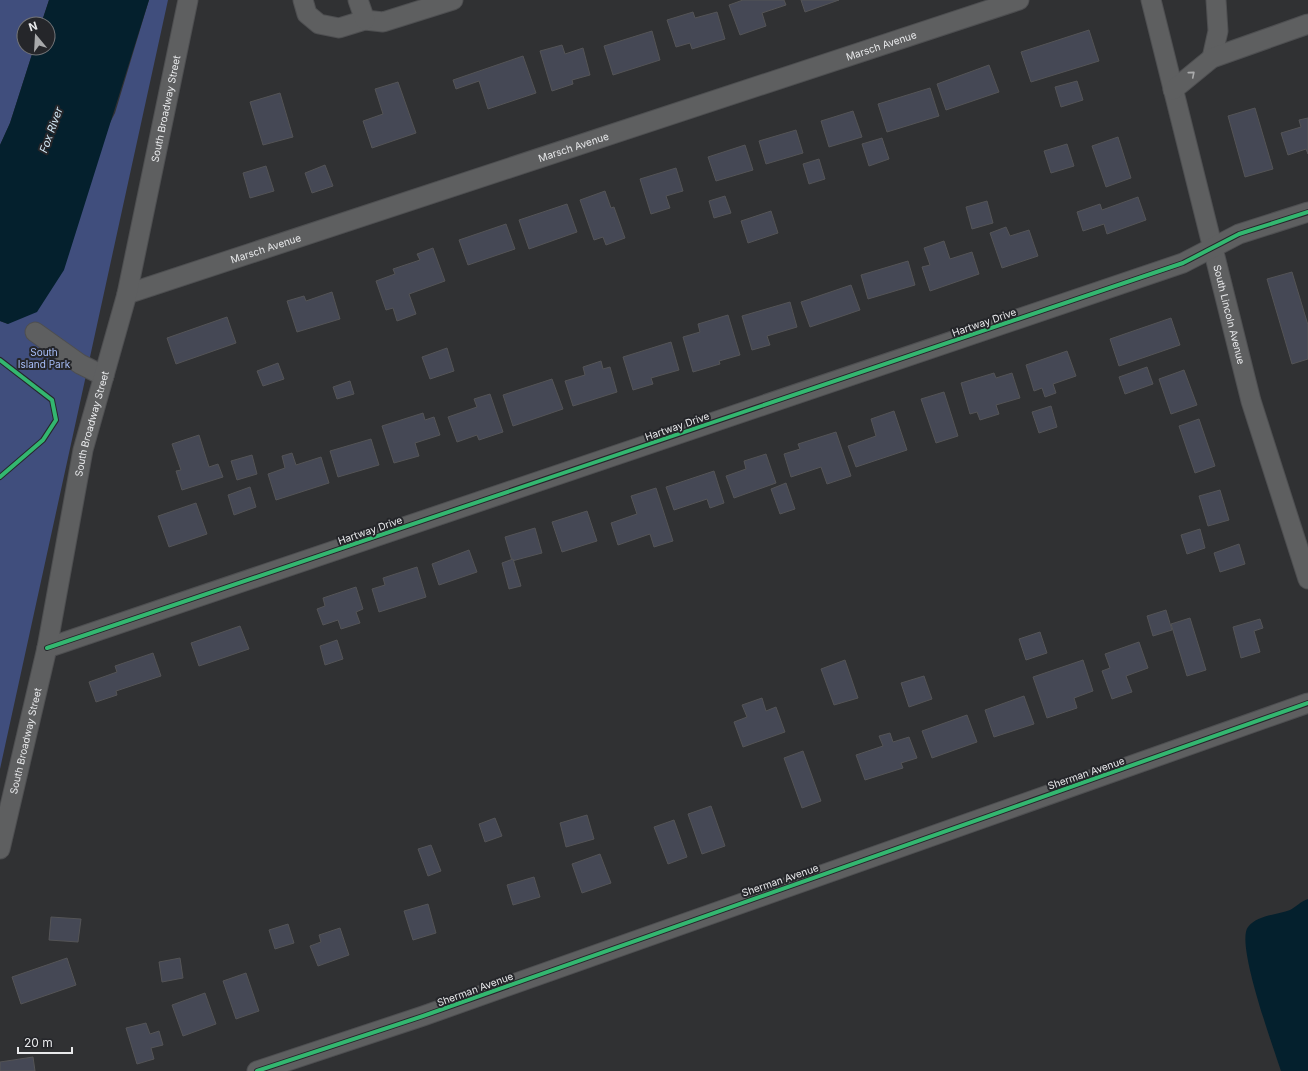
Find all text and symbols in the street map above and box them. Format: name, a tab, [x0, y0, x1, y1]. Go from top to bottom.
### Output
north arrow	[16, 16, 56, 56]
text: N	[27, 19, 39, 34]
street label: Marsch Avenue	[844, 28, 918, 63]
street label: South Broadway Street	[149, 54, 183, 163]
one-way arrow	[1188, 71, 1195, 78]
water label: Fox River	[36, 104, 66, 155]
street label: Marsch Avenue	[537, 130, 610, 164]
street label: Marsch Avenue	[229, 231, 303, 265]
street label: South Lincoln Avenue	[1211, 263, 1248, 366]
street label: Hartway Drive	[950, 305, 1018, 339]
park label: South Island Park	[18, 346, 71, 370]
street label: South Broadway Street	[72, 369, 111, 478]
street label: Hartway Drive	[643, 409, 711, 443]
street label: Hartway Drive	[336, 513, 404, 547]
street label: South Broadway Street	[7, 686, 44, 795]
street label: Sherman Avenue	[1046, 754, 1126, 792]
street label: Sherman Avenue	[740, 861, 820, 899]
street label: Sherman Avenue	[435, 970, 515, 1008]
scale bar	[18, 1029, 72, 1055]
text: 20 m	[24, 1035, 53, 1050]

